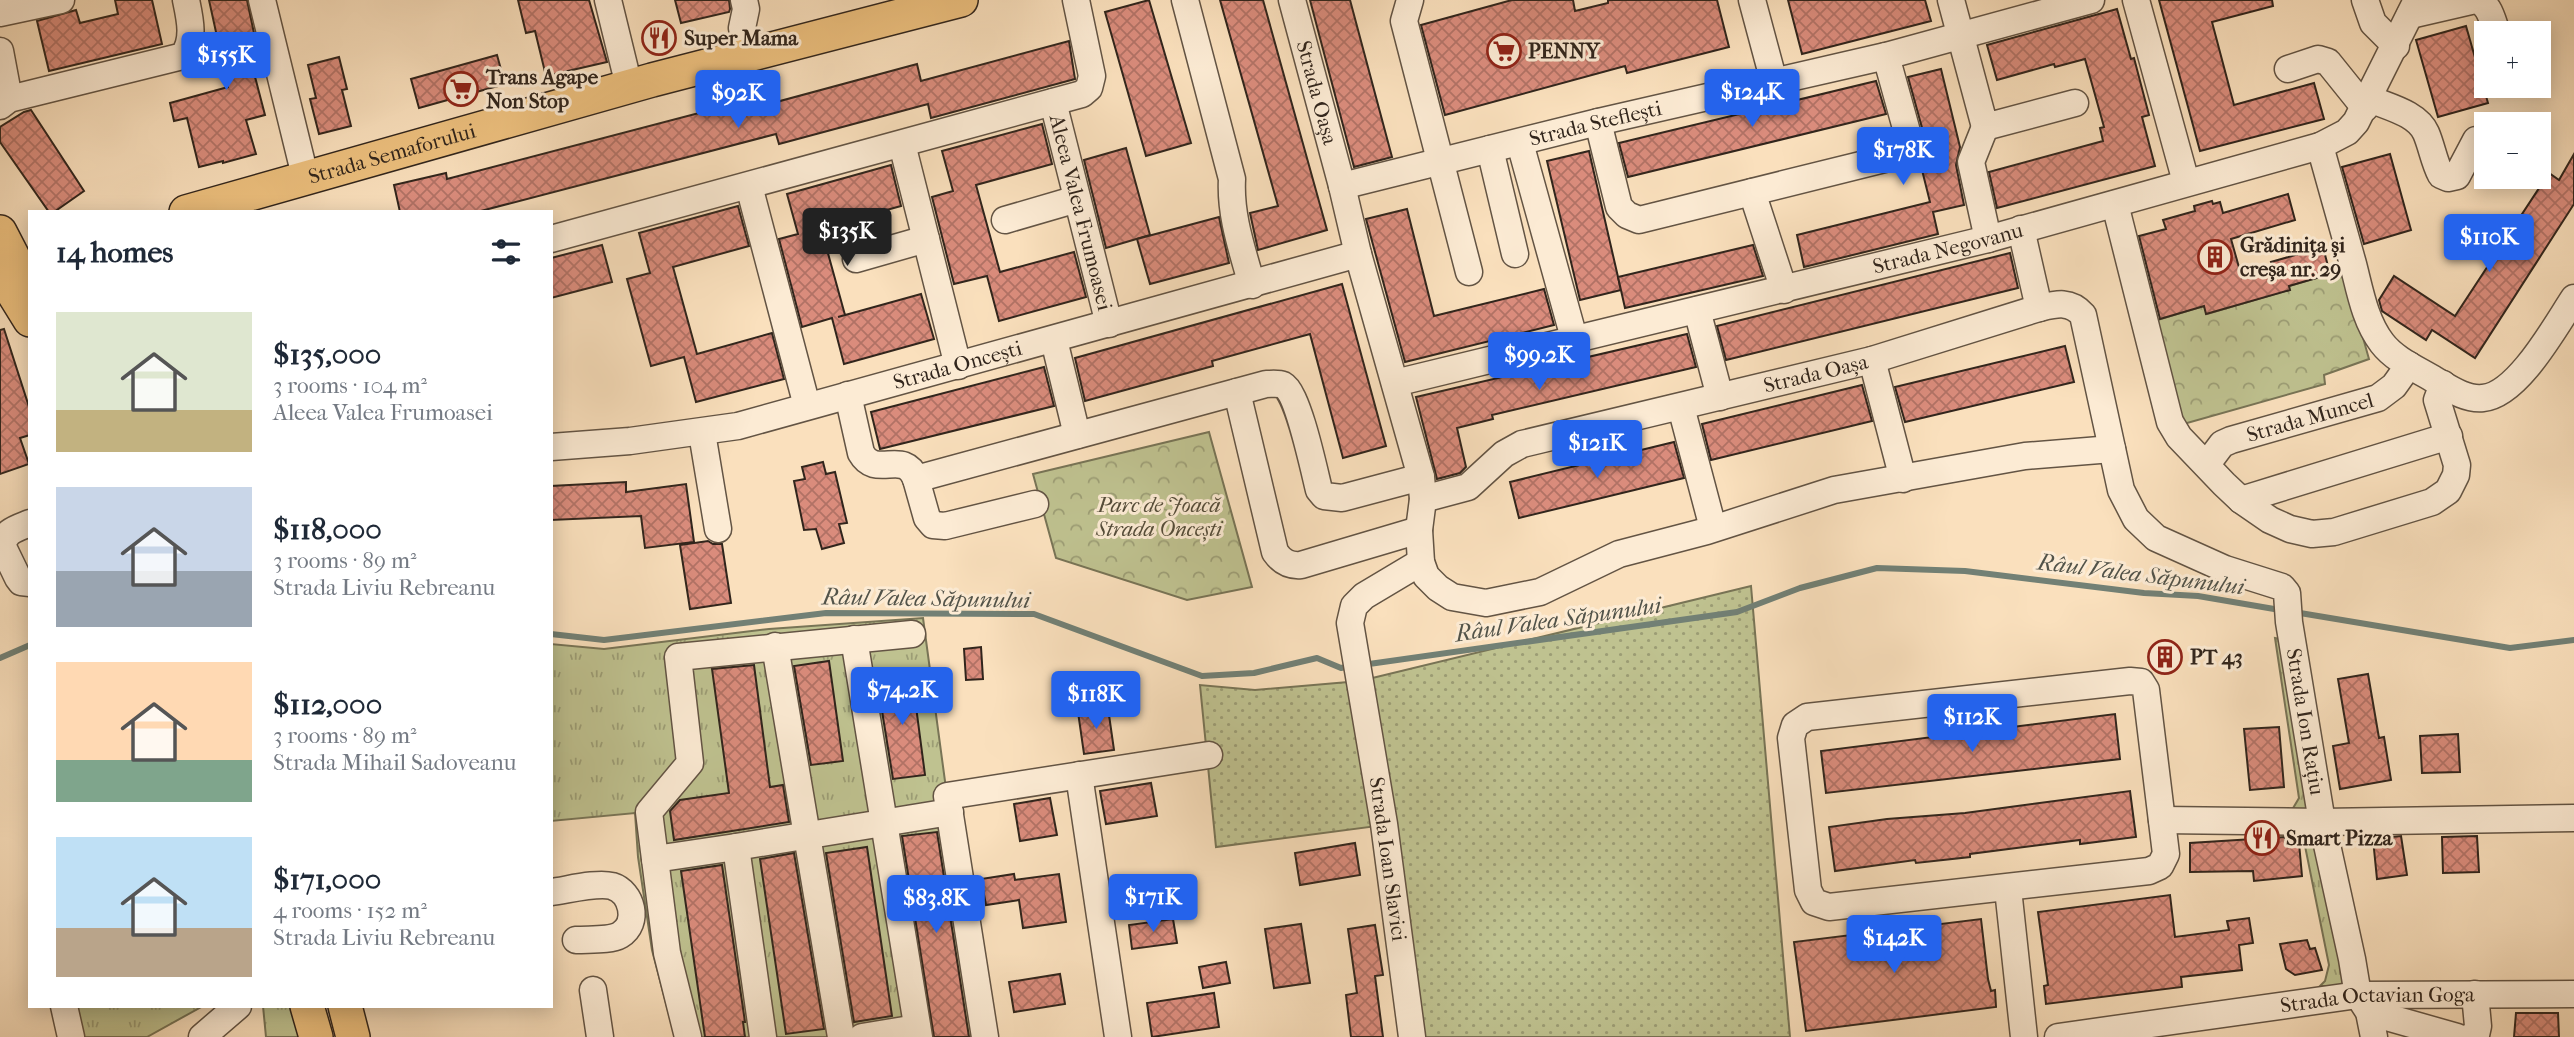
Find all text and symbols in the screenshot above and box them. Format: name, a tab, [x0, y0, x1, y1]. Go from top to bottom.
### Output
restaurant icon: Super Mama	[640, 19, 678, 57]
map controls	[2474, 21, 2551, 189]
button: +	[2474, 21, 2551, 98]
place label: Super Mama	[684, 26, 799, 50]
pin: $155K	[177, 32, 275, 92]
supermarket icon: PENNY	[1485, 32, 1523, 70]
street label: Strada Oașa	[1292, 38, 1342, 148]
place label: PENNY	[1528, 39, 1602, 63]
text: $155K	[197, 41, 255, 68]
place label: Trans Agape Non Stop	[485, 65, 599, 113]
pin: $124K	[1703, 69, 1801, 129]
supermarket icon: Trans Agape Non Stop	[442, 70, 480, 108]
pin: $92K	[697, 71, 779, 130]
text: $124K	[1721, 78, 1784, 105]
text: $92K	[711, 79, 765, 106]
street label: Strada Steflești	[1527, 96, 1664, 151]
street label: Aleea Valea Frumoasei	[1044, 111, 1117, 313]
button: −	[2474, 112, 2551, 189]
street label: Strada Semaforului	[305, 119, 478, 189]
pin: $178K	[1854, 128, 1952, 187]
text: $178K	[1873, 136, 1933, 163]
pin: $135K	[798, 208, 896, 268]
pin: $110K	[2440, 215, 2538, 274]
text: $135K	[819, 217, 875, 244]
street label: Strada Negovanu	[1870, 218, 2026, 279]
text: $110K	[2460, 223, 2518, 250]
icon: filters	[487, 233, 525, 271]
place label: Grădinița și creșa nr. 29	[2240, 233, 2346, 282]
text: 14 homes	[56, 235, 173, 270]
building icon: Grădinița și creșa nr. 29	[2196, 238, 2234, 276]
pin: $99.2K	[1482, 332, 1596, 392]
street label: Strada Oncești	[890, 336, 1025, 394]
text: $135,000	[273, 337, 381, 372]
icon: home	[112, 340, 196, 424]
text: $99.2K	[1504, 341, 1574, 368]
street label: Strada Oașa	[1761, 349, 1871, 398]
text: 3 rooms · 104 m²	[273, 372, 427, 399]
street label: Strada Muncel	[2244, 388, 2376, 447]
text: Aleea Valea Frumoasei	[273, 399, 493, 426]
pin: $121K	[1548, 420, 1646, 480]
text: $121K	[1568, 429, 1626, 456]
park label: Parc de Joacă Strada Oncești	[1095, 493, 1224, 542]
text: $118,000	[273, 512, 382, 547]
icon: home	[112, 515, 196, 599]
text: 3 rooms · 89 m²	[273, 547, 417, 574]
water label: Râul Valea Săpunului	[2034, 548, 2247, 601]
text: Strada Liviu Rebreanu	[273, 574, 495, 601]
water label: Râul Valea Săpunului	[820, 583, 1032, 614]
water label: Râul Valea Săpunului	[1451, 591, 1664, 648]
building icon: PT 43	[2146, 638, 2184, 676]
place label: PT 43	[2190, 645, 2243, 670]
street label: Strada Ion Rațiu	[2282, 646, 2329, 797]
pin: $74.2K	[845, 668, 959, 727]
pin: $118K	[1047, 672, 1145, 731]
text: $74.2K	[867, 676, 937, 703]
text: $118K	[1067, 680, 1125, 707]
text: $112,000	[273, 687, 382, 722]
icon: home	[112, 690, 196, 774]
pin: $112K	[1923, 694, 2021, 754]
text: $112K	[1943, 703, 2001, 730]
text: 3 rooms · 89 m²	[273, 722, 417, 749]
text: Strada Mihail Sadoveanu	[273, 749, 517, 776]
street label: Strada Ioan Slavici	[1365, 775, 1411, 943]
restaurant icon: Smart Pizza	[2243, 819, 2281, 857]
place label: Smart Pizza	[2286, 826, 2394, 850]
text: $171,000	[273, 862, 381, 897]
icon: home	[112, 865, 196, 949]
pin: $171K	[1104, 874, 1202, 934]
pin: $83.8K	[879, 876, 993, 935]
text: $171K	[1125, 883, 1181, 910]
text: $83.8K	[903, 884, 969, 911]
text: 4 rooms · 152 m²	[273, 897, 427, 924]
pin: $142K	[1845, 916, 1943, 975]
text: Strada Liviu Rebreanu	[273, 924, 495, 951]
text: $142K	[1863, 924, 1926, 951]
street label: Strada Octavian Goga	[2279, 982, 2475, 1018]

